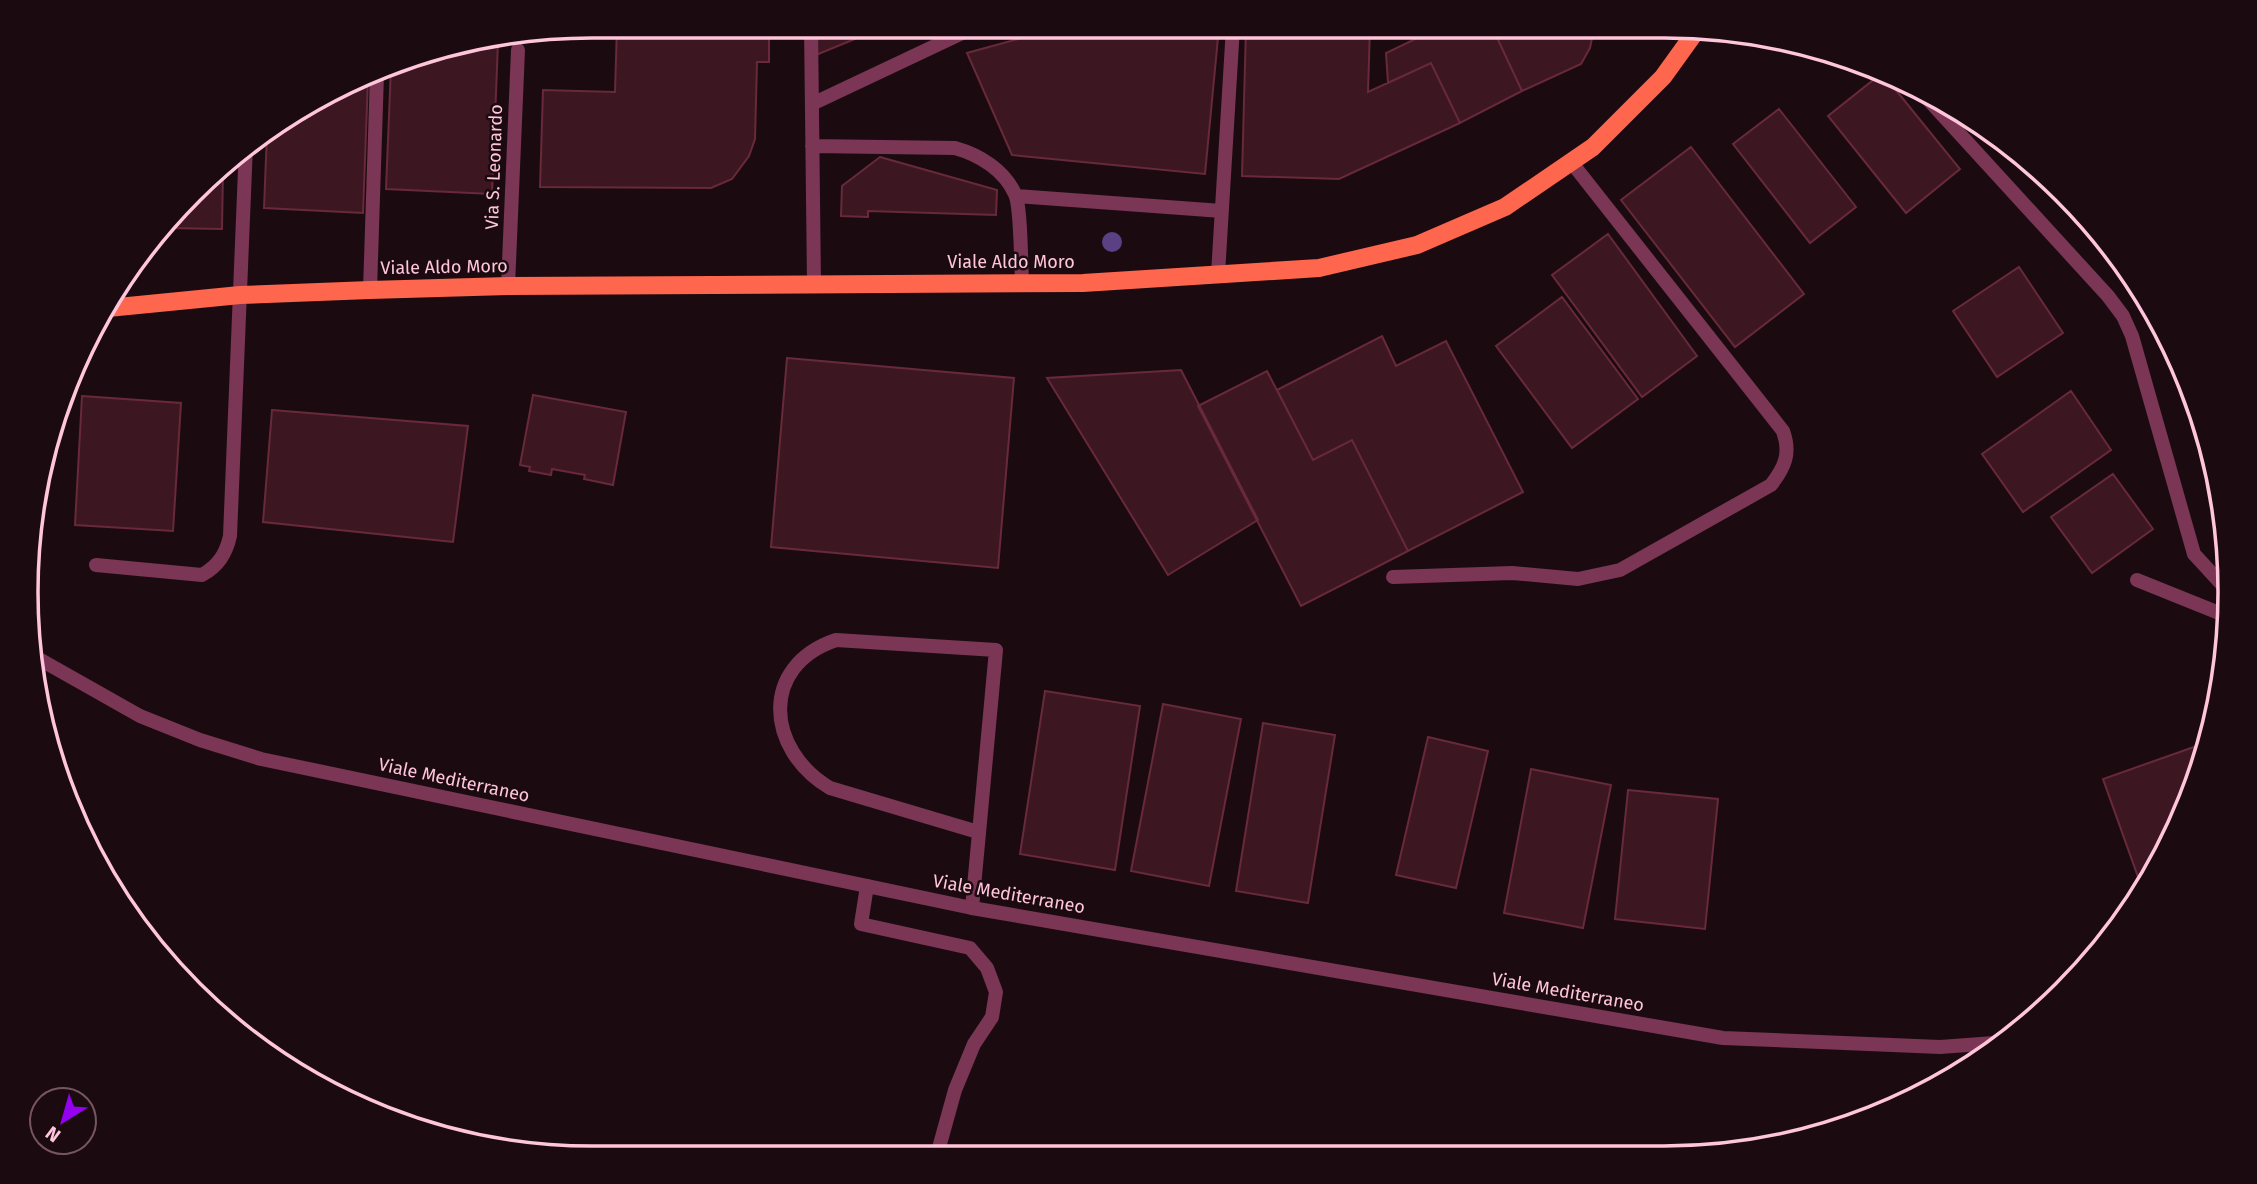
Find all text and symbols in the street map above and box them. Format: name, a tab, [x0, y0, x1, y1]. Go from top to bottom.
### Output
street label: Via S. Leonardo	[481, 104, 507, 230]
street label: Viale Aldo Moro	[947, 251, 1075, 273]
street label: Viale Aldo Moro	[380, 255, 508, 279]
street label: Viale Mediterraneo	[376, 753, 532, 807]
street label: Viale Mediterraneo	[931, 870, 1087, 918]
street label: Viale Mediterraneo	[1490, 968, 1646, 1016]
north arrow	[28, 1086, 98, 1156]
text: N	[41, 1121, 65, 1147]

